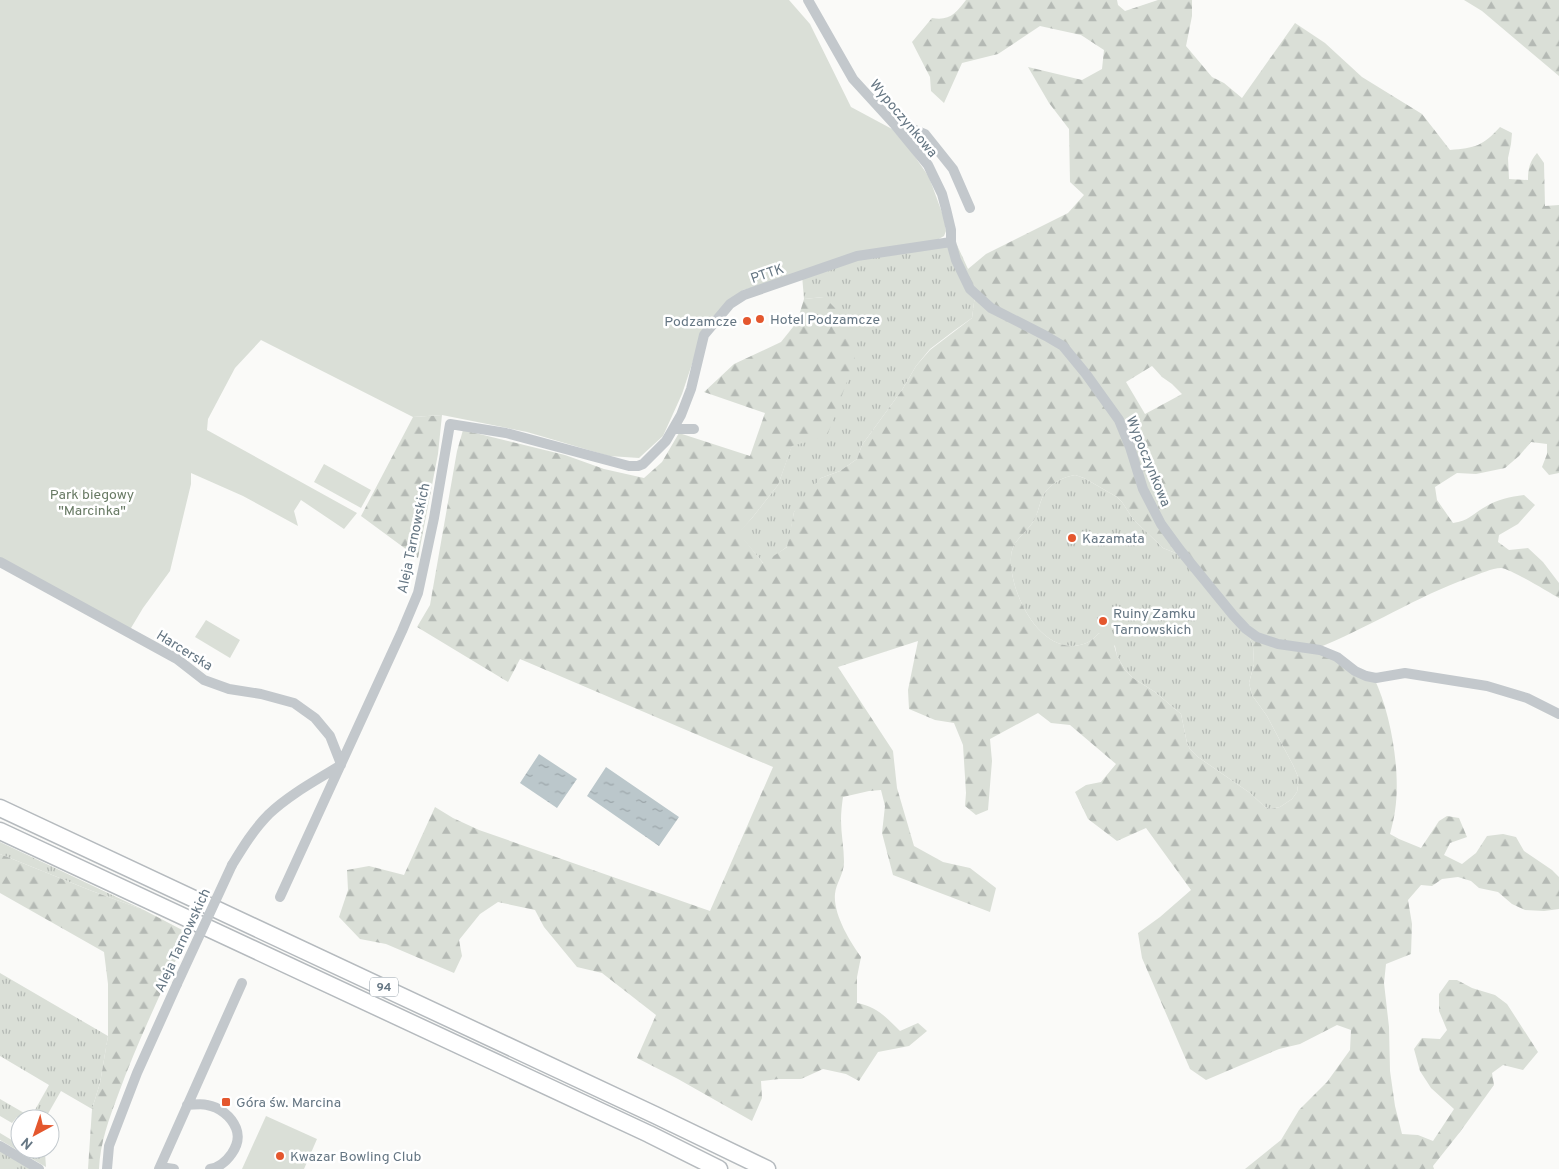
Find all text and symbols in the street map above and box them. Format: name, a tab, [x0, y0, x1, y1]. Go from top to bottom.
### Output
street label: Wypoczynkowa	[865, 77, 940, 161]
street label: PTTK	[749, 261, 786, 288]
place label: Hotel Podzamcze	[770, 312, 880, 329]
marker: Hotel Podzamcze	[754, 313, 766, 325]
place label: Podzamcze	[664, 314, 737, 331]
marker: Podzamcze	[741, 315, 753, 327]
street label: Wypoczynkowa	[1122, 414, 1174, 509]
street label: Aleja Tarnowskich	[394, 481, 434, 595]
park label: Park biegowy "Marcinka"	[50, 487, 134, 520]
place label: Kazamata	[1082, 531, 1145, 548]
marker: Kazamata	[1066, 532, 1078, 544]
place label: Ruiny Zamku Tarnowskich	[1113, 606, 1196, 639]
marker: Ruiny Zamku Tarnowskich	[1097, 615, 1109, 627]
street label: Harcerska	[153, 627, 215, 675]
street label: Aleja Tarnowskich	[152, 886, 215, 995]
road number: 94	[370, 978, 398, 996]
place label: Góra św. Marcina	[236, 1095, 341, 1112]
marker: Góra św. Marcina	[220, 1096, 232, 1108]
north arrow	[10, 1109, 60, 1159]
text: N	[18, 1133, 37, 1153]
place label: Kwazar Bowling Club	[290, 1149, 421, 1166]
marker: Kwazar Bowling Club	[274, 1150, 286, 1162]

